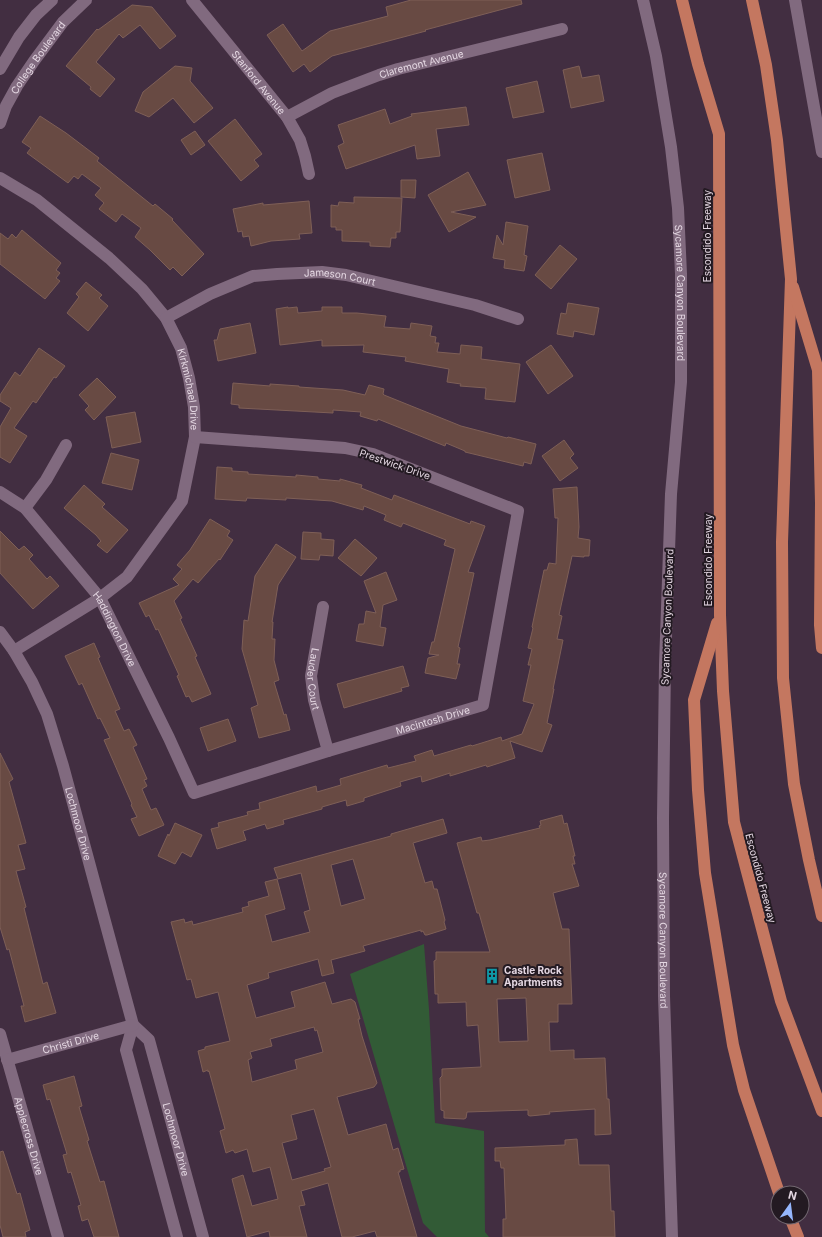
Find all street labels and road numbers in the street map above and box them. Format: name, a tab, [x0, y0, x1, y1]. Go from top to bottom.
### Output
street label: College Boulevard	[8, 19, 67, 96]
street label: Claremont Avenue	[377, 47, 465, 81]
street label: Stanford Avenue	[229, 48, 288, 117]
street label: Escondido Freeway	[701, 189, 713, 282]
street label: Sycamore Canyon Boulevard	[673, 224, 687, 361]
street label: Jameson Court	[304, 266, 377, 288]
street label: Kirkmichael Drive	[175, 347, 201, 430]
street label: Prestwick Drive	[358, 446, 432, 482]
street label: Escondido Freeway	[702, 513, 714, 606]
street label: Sycamore Canyon Boulevard	[659, 549, 675, 685]
street label: Haddington Drive	[91, 589, 139, 668]
street label: Lauder Court	[305, 647, 323, 712]
street label: Macintosh Drive	[394, 703, 471, 737]
street label: Lochmoor Drive	[63, 786, 94, 862]
street label: Escondido Freeway	[743, 832, 779, 925]
street label: Sycamore Canyon Boulevard	[657, 872, 670, 1009]
street label: Christi Drive	[41, 1029, 100, 1056]
street label: Applecross Drive	[12, 1095, 46, 1177]
street label: Lochmoor Drive	[160, 1101, 192, 1178]

